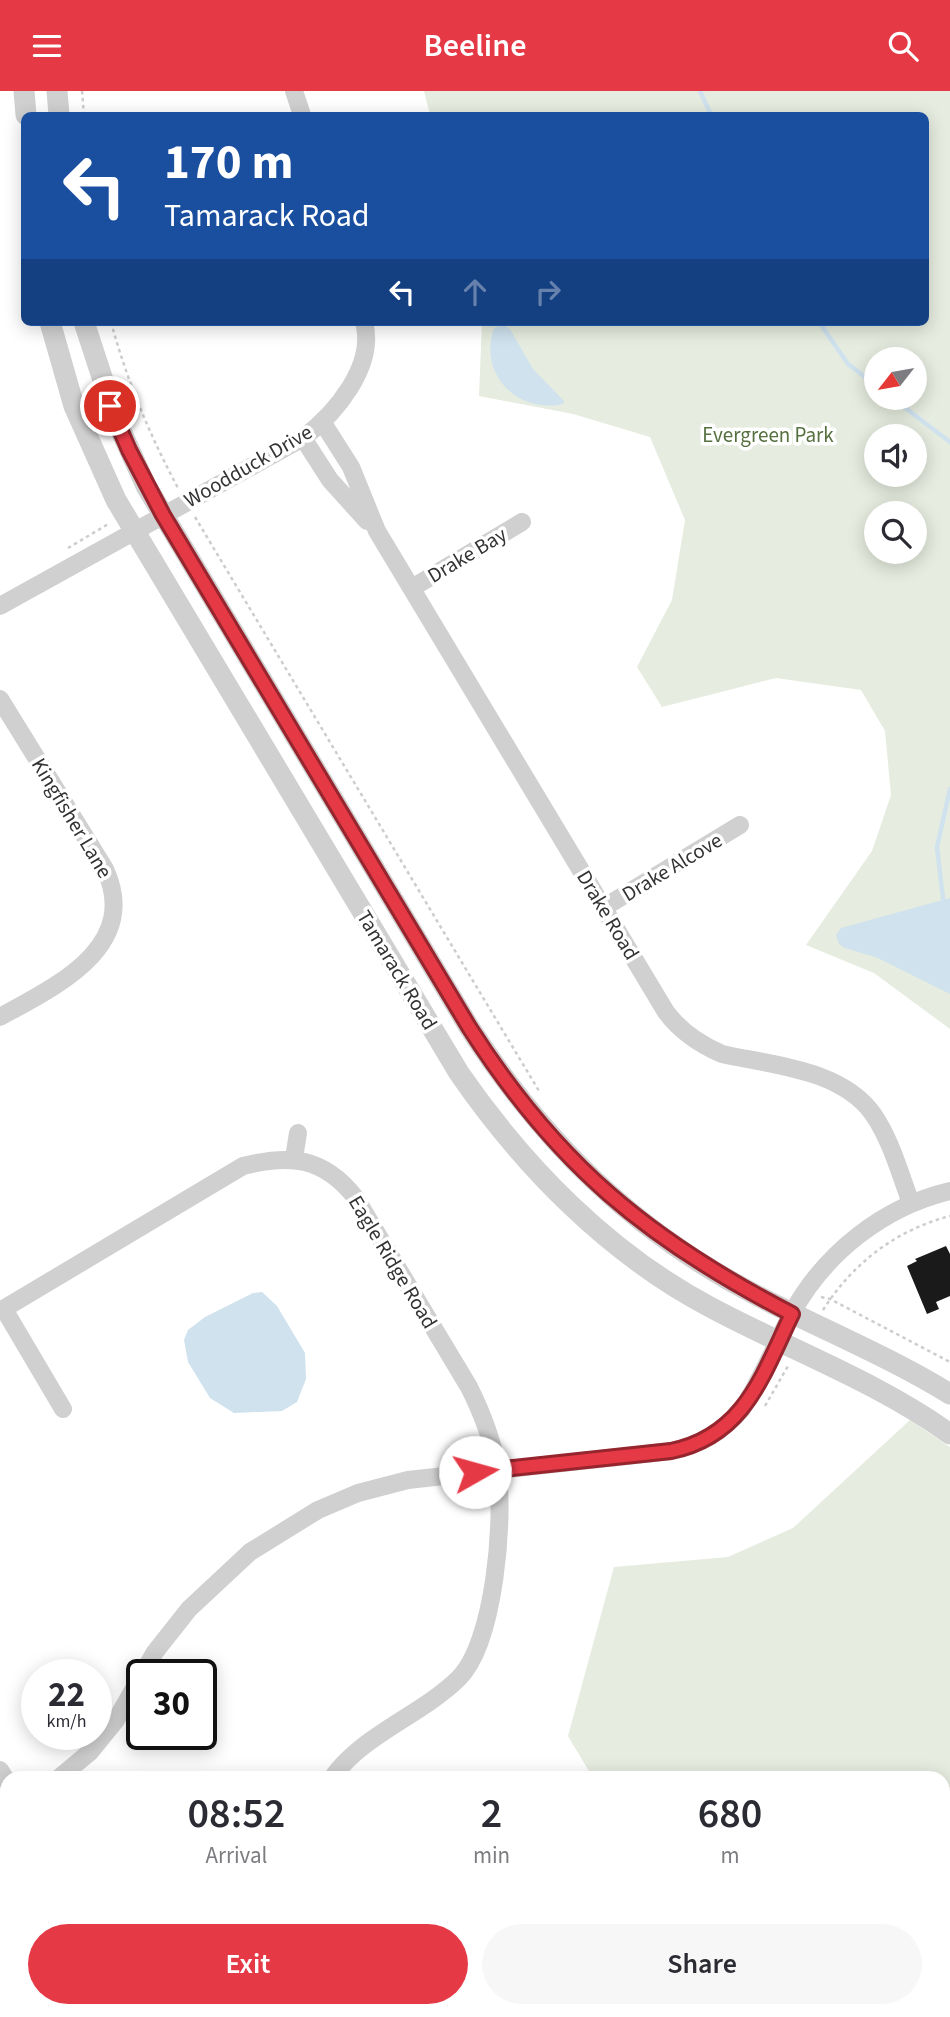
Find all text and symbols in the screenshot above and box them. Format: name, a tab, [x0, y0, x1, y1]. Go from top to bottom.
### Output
text: Beeline	[424, 23, 526, 69]
icon: menu	[28, 27, 66, 65]
icon: search	[884, 27, 922, 65]
text: 170 m	[164, 128, 293, 198]
icon: left	[49, 140, 140, 231]
text: Tamarack Road	[164, 193, 370, 239]
icon: left	[383, 273, 421, 311]
icon: ahead	[456, 273, 494, 311]
icon: right	[529, 273, 567, 311]
north arrow	[864, 347, 928, 409]
map controls	[864, 347, 927, 564]
pin	[80, 376, 140, 436]
icon: arrive	[91, 387, 129, 425]
street label: Woodduck Drive	[178, 417, 318, 515]
park label: Evergreen Park	[702, 420, 834, 450]
button: sound	[864, 424, 927, 487]
button: search	[864, 501, 927, 564]
street label: Drake Bay	[422, 519, 512, 590]
street label: Kingfisher Lane	[24, 752, 120, 884]
street label: Drake Alcove	[616, 825, 728, 909]
street label: Drake Road	[569, 864, 647, 966]
street label: Tamarack Road	[349, 904, 445, 1036]
street label: Eagle Ridge Road	[341, 1190, 445, 1334]
position arrow	[438, 1435, 512, 1509]
speed limit sign: 30	[126, 1659, 217, 1750]
text: 22	[48, 1670, 85, 1720]
text: km/h	[47, 1709, 86, 1734]
text: 08:52	[188, 1784, 285, 1844]
text: 2	[481, 1784, 502, 1844]
text: 680	[698, 1784, 762, 1844]
text: Arrival	[206, 1839, 267, 1872]
text: min	[473, 1839, 510, 1872]
text: m	[721, 1839, 740, 1872]
button: Exit	[28, 1924, 468, 2004]
button: Share	[482, 1924, 922, 2004]

